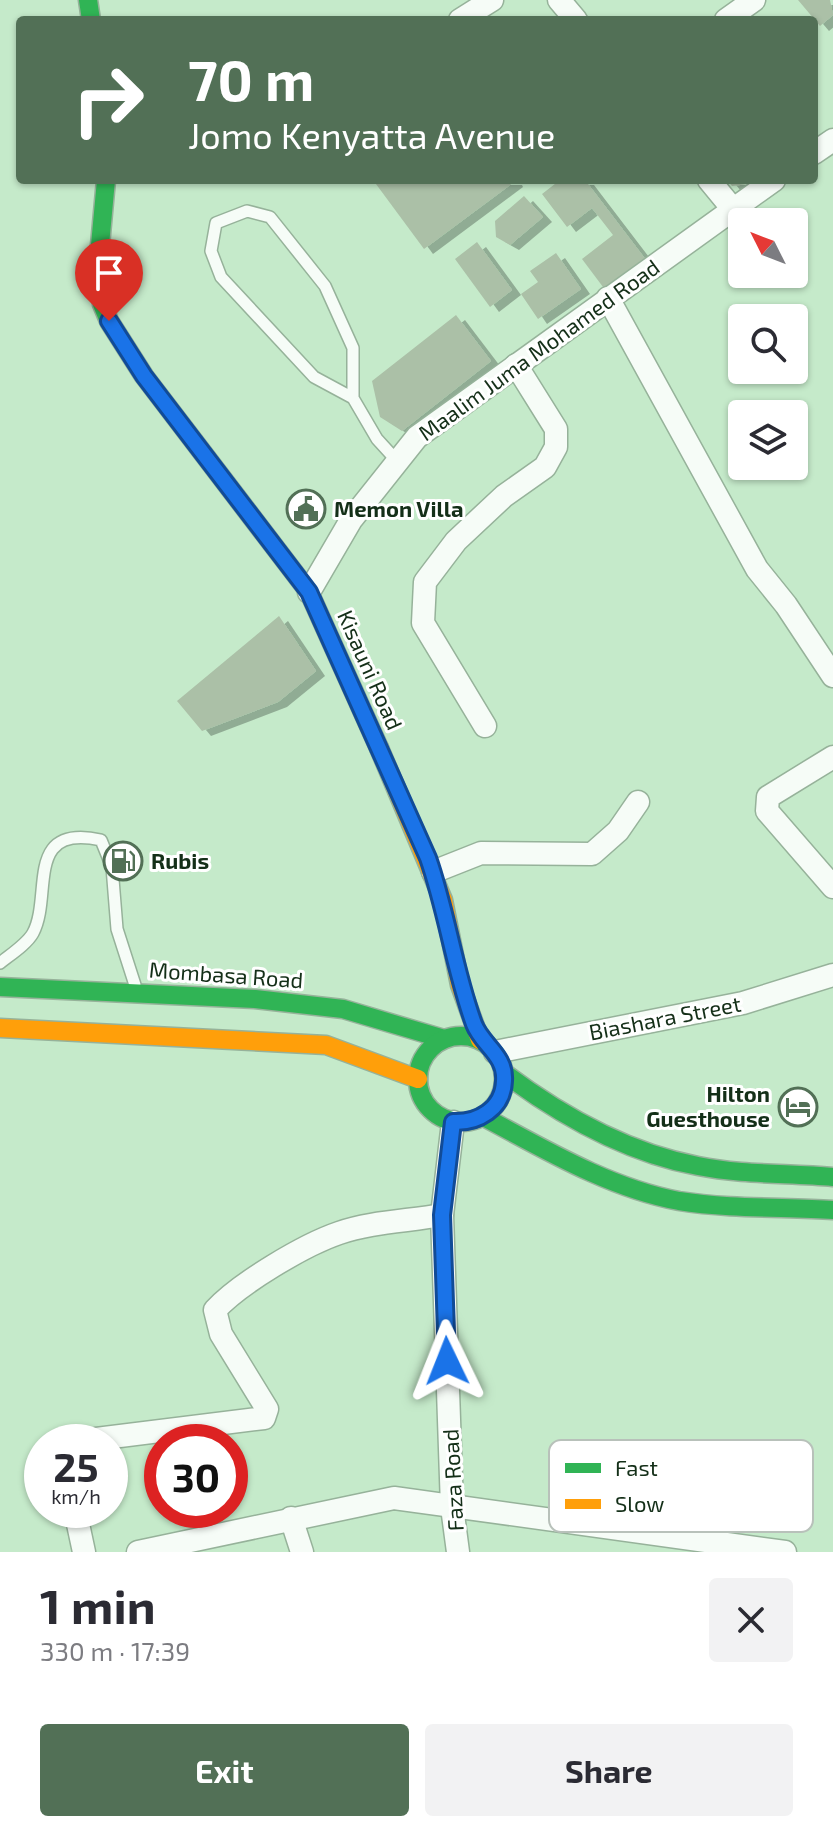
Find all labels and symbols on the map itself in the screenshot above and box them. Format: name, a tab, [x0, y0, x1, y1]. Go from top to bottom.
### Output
north arrow	[728, 208, 808, 288]
pin	[75, 239, 143, 321]
street label: Maalim Juma Mohamed Road	[413, 253, 664, 445]
public building icon: Memon Villa	[285, 488, 327, 530]
place label: Memon Villa	[334, 495, 464, 521]
street label: Kisauni Road	[333, 606, 409, 733]
fuel station icon: Rubis	[102, 840, 144, 882]
place label: Rubis	[151, 847, 209, 873]
street label: Mombasa Road	[148, 956, 304, 992]
street label: Biashara Street	[587, 990, 743, 1044]
place label: Hilton Guesthouse	[646, 1080, 770, 1131]
hotel icon: Hilton Guesthouse	[777, 1086, 819, 1128]
position arrow	[405, 1319, 489, 1403]
speed limit sign: 30	[144, 1424, 248, 1528]
street label: Faza Road	[436, 1428, 468, 1532]
legend	[549, 1440, 813, 1532]
text: Fast	[615, 1454, 658, 1480]
text: Slow	[615, 1490, 664, 1516]

